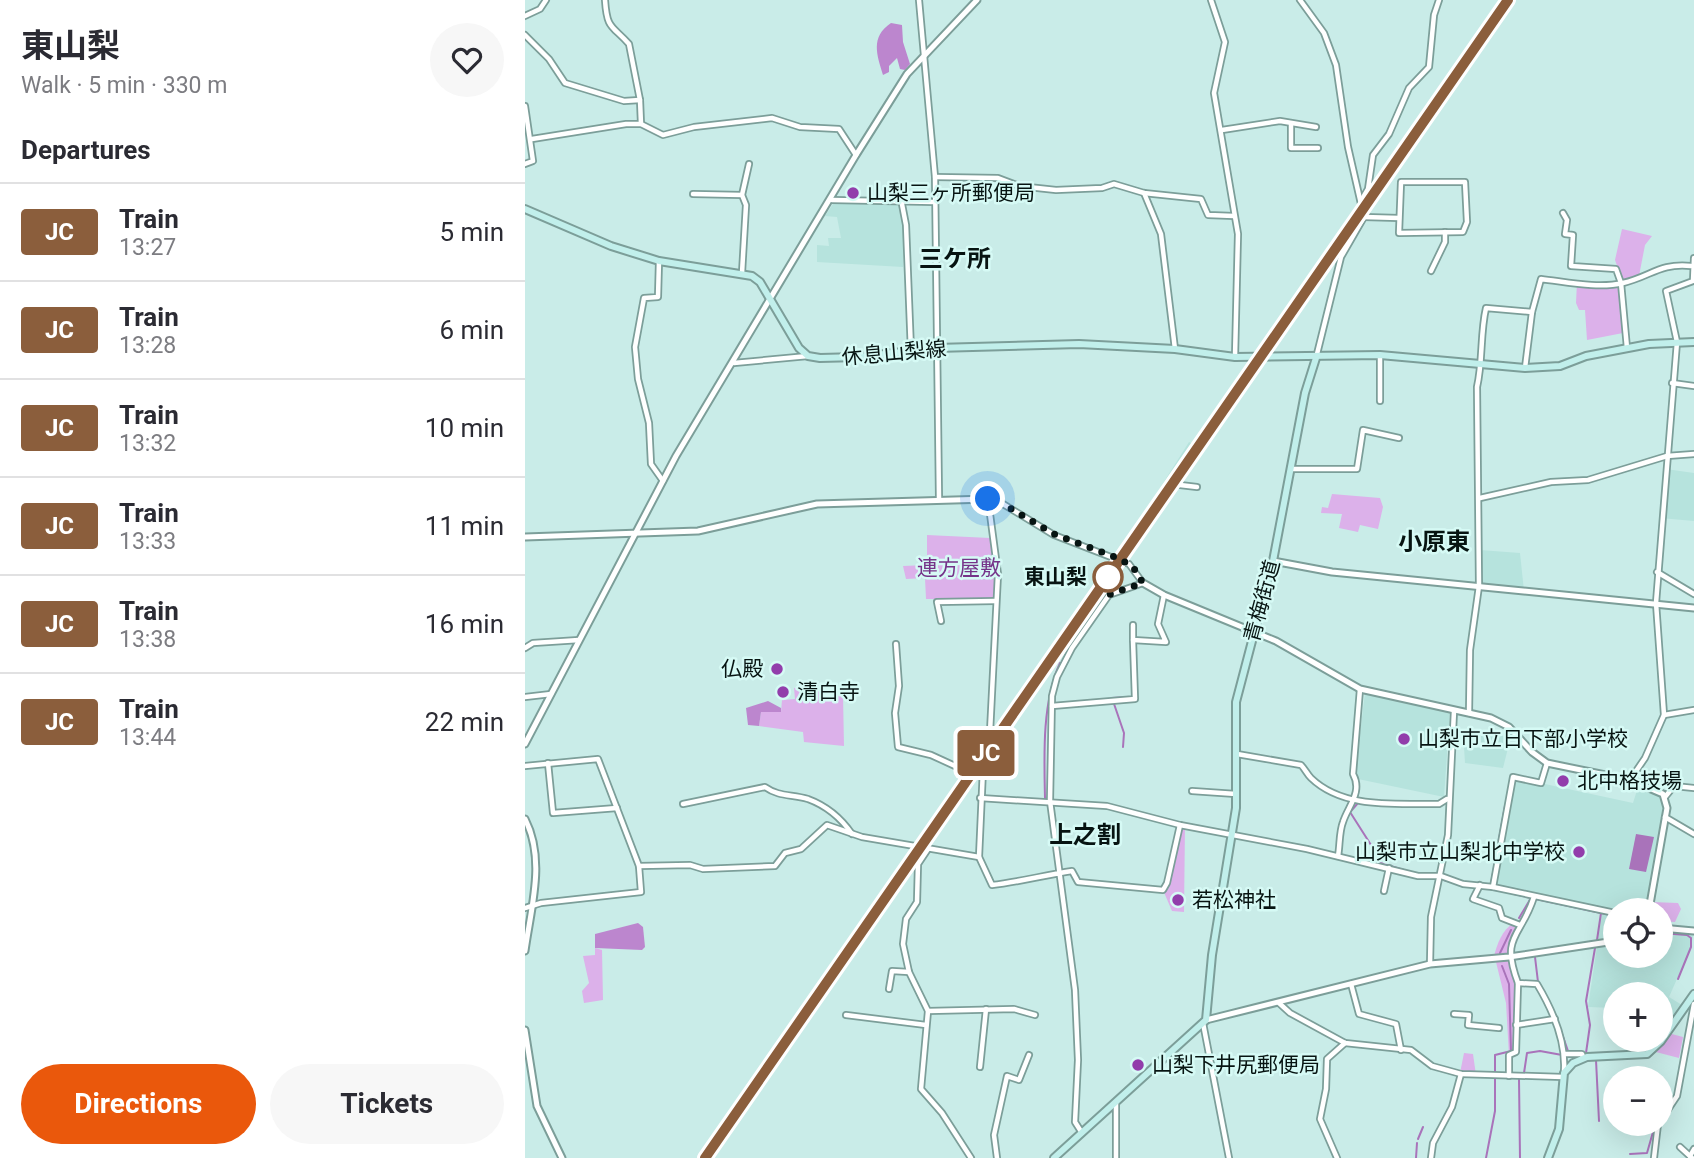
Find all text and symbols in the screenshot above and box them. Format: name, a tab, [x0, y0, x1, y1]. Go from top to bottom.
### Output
button: heart	[430, 23, 504, 97]
text: 東山梨	[21, 26, 120, 65]
text: Walk · 5 min · 330 m	[21, 72, 227, 99]
text: Departures	[21, 135, 151, 165]
place label: 山梨三ヶ所郵便局	[867, 181, 1035, 205]
marker: 山梨三ヶ所郵便局	[845, 185, 861, 201]
text: Train	[119, 204, 179, 234]
text: 5 min	[439, 217, 504, 247]
text: JC	[45, 218, 74, 246]
text: 13:27	[119, 234, 176, 261]
district label: 三ケ所	[919, 245, 991, 273]
text: Train	[119, 302, 179, 332]
text: 6 min	[439, 315, 504, 345]
text: JC	[45, 316, 74, 344]
text: 13:28	[119, 332, 176, 359]
street label: 休息山梨線	[841, 336, 947, 370]
text: Train	[119, 400, 179, 430]
text: 10 min	[425, 413, 504, 443]
text: JC	[45, 414, 74, 442]
text: 13:32	[119, 430, 176, 457]
your location	[970, 481, 1005, 516]
text: Train	[119, 498, 179, 528]
text: 11 min	[425, 511, 504, 541]
text: JC	[45, 512, 74, 540]
text: 13:33	[119, 528, 176, 555]
district label: 小原東	[1398, 528, 1470, 556]
park label: 連方屋敷	[917, 556, 1001, 580]
street label: 青梅街道	[1240, 557, 1284, 645]
marker: 東山梨	[1093, 562, 1123, 592]
place label: 東山梨	[1024, 565, 1087, 589]
text: Train	[119, 596, 179, 626]
text: 16 min	[425, 609, 504, 639]
text: JC	[45, 610, 74, 638]
text: 13:38	[119, 626, 176, 653]
place label: 仏殿	[721, 657, 763, 681]
marker: 仏殿	[769, 661, 785, 677]
place label: 清白寺	[797, 680, 860, 704]
marker: 清白寺	[775, 684, 791, 700]
text: Train	[119, 694, 179, 724]
text: 22 min	[425, 707, 504, 737]
text: JC	[45, 708, 74, 736]
text: 13:44	[119, 724, 176, 751]
place label: 山梨市立日下部小学校	[1418, 727, 1628, 751]
line badge: JC	[955, 730, 1017, 776]
marker: 山梨市立日下部小学校	[1396, 731, 1412, 747]
text: JC	[971, 739, 1001, 767]
place label: 北中格技場	[1577, 769, 1682, 793]
marker: 北中格技場	[1555, 773, 1571, 789]
district label: 上之割	[1049, 821, 1121, 849]
place label: 山梨市立山梨北中学校	[1355, 840, 1565, 864]
marker: 山梨市立山梨北中学校	[1571, 844, 1587, 860]
place label: 若松神社	[1192, 888, 1276, 912]
marker: 若松神社	[1170, 892, 1186, 908]
map controls	[1603, 898, 1673, 1136]
button: locate	[1603, 898, 1673, 968]
button: +	[1603, 982, 1673, 1052]
place label: 山梨下井尻郵便局	[1152, 1053, 1320, 1077]
marker: 山梨下井尻郵便局	[1130, 1057, 1146, 1073]
button: Directions	[21, 1064, 256, 1144]
button: Tickets	[270, 1064, 504, 1144]
button: −	[1603, 1066, 1673, 1136]

